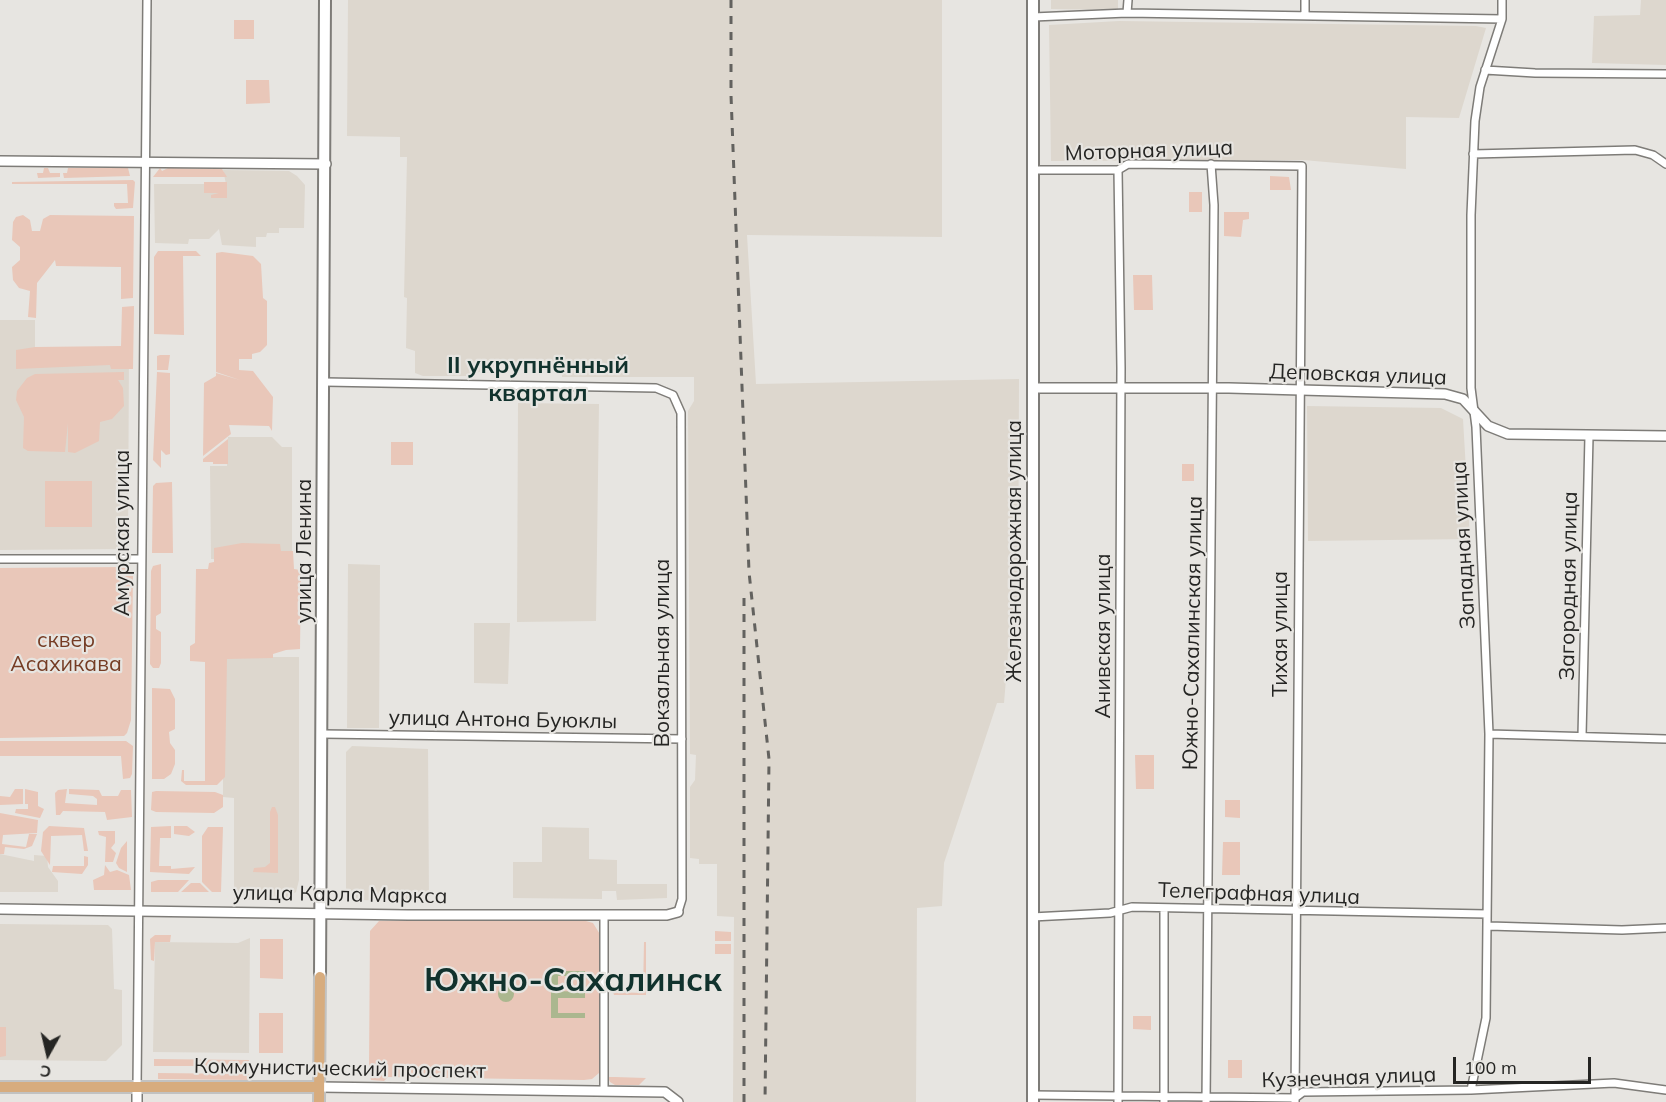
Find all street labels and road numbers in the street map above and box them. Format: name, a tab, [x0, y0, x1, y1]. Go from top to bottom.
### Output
street label: Моторная улица	[1064, 135, 1234, 167]
street label: Деповская улица	[1269, 359, 1447, 391]
street label: Железнодорожная улица	[1002, 420, 1028, 682]
street label: Амурская улица	[110, 450, 136, 616]
street label: Западная улица	[1447, 460, 1481, 630]
street label: улица Ленина	[292, 479, 318, 623]
street label: Загородная улица	[1555, 491, 1583, 681]
street label: Южно-Сахалинская улица	[1178, 496, 1208, 770]
street label: Анивская улица	[1091, 553, 1117, 719]
street label: Вокзальная улица	[650, 559, 676, 747]
street label: Тихая улица	[1268, 571, 1294, 697]
street label: улица Антона Буюклы	[389, 705, 617, 735]
street label: Телеграфная улица	[1157, 878, 1361, 910]
street label: улица Карла Маркса	[232, 881, 448, 909]
street label: Коммунистический проспект	[194, 1054, 486, 1084]
street label: Кузнечная улица	[1261, 1062, 1437, 1094]

